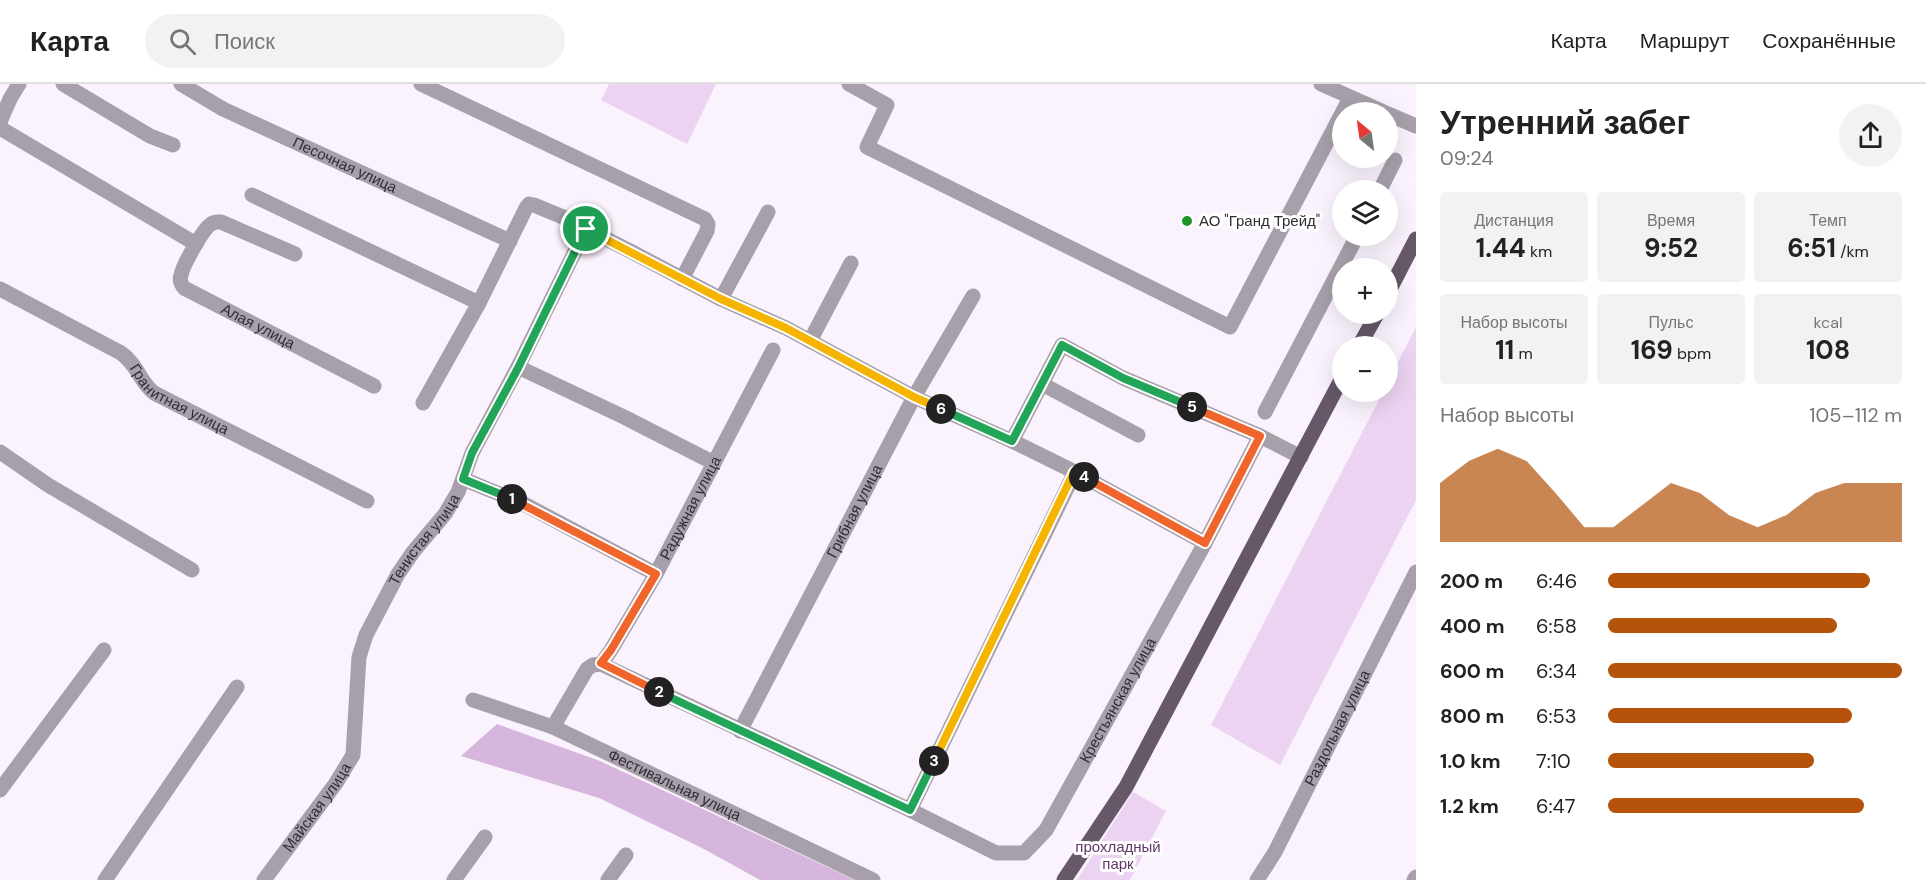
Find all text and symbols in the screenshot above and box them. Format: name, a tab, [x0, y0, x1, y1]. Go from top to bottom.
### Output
search box	[145, 14, 565, 68]
text: Карта	[30, 23, 109, 60]
icon: search	[166, 25, 199, 58]
text: Поиск	[214, 27, 275, 56]
text: Карта	[1551, 27, 1607, 55]
text: Маршрут	[1640, 27, 1729, 55]
text: Сохранённые	[1762, 27, 1896, 55]
text: Утренний забег	[1440, 101, 1690, 144]
north arrow	[1332, 102, 1398, 168]
map controls	[1332, 102, 1398, 402]
button: share	[1839, 104, 1902, 167]
street label: Песочная улица	[289, 132, 401, 198]
text: 09:24	[1440, 145, 1494, 171]
button: layers	[1332, 180, 1398, 246]
pin	[560, 203, 611, 254]
text: Дистанция	[1474, 210, 1554, 231]
text: Время	[1647, 210, 1695, 231]
text: Темп	[1809, 210, 1847, 231]
place label: АО "Гранд Трейд"	[1199, 211, 1320, 231]
icon: arrive	[569, 212, 602, 245]
marker: АО "Гранд Трейд"	[1180, 214, 1194, 228]
text: 1.44	[1476, 231, 1526, 265]
text: 9:52	[1644, 231, 1698, 265]
text: 6:51	[1787, 231, 1836, 265]
text: km	[1526, 241, 1552, 262]
text: /km	[1836, 241, 1869, 262]
button: +	[1332, 258, 1398, 324]
street label: Алая улица	[218, 299, 299, 354]
text: Набор высоты	[1460, 312, 1568, 333]
text: Пульс	[1649, 312, 1693, 333]
text: kcal	[1814, 312, 1842, 333]
text: 11	[1495, 333, 1514, 367]
text: 169	[1631, 333, 1673, 367]
text: 108	[1806, 333, 1850, 367]
button: −	[1332, 336, 1398, 402]
text: m	[1514, 343, 1533, 364]
text: bpm	[1673, 343, 1711, 364]
street label: Гранитная улица	[125, 360, 233, 440]
pin: 5	[1177, 392, 1207, 422]
pin: 6	[926, 394, 956, 424]
text: 5	[1187, 396, 1197, 417]
text: 6	[936, 398, 946, 419]
text: Набор высоты	[1440, 402, 1574, 428]
text: 105–112 m	[1809, 402, 1902, 428]
street label: Радужная улица	[655, 452, 726, 563]
street label: Грибная улица	[822, 460, 887, 561]
pin: 4	[1069, 462, 1099, 492]
text: 4	[1079, 466, 1089, 487]
pin: 1	[497, 484, 527, 514]
text: 1	[509, 488, 515, 509]
street label: Тенистая улица	[384, 490, 465, 589]
text: 200 m	[1440, 568, 1503, 594]
text: 6:46	[1536, 568, 1577, 594]
text: 400 m	[1440, 613, 1505, 639]
text: 6:58	[1536, 613, 1577, 639]
street label: Крестьянская улица	[1075, 634, 1161, 766]
text: 600 m	[1440, 658, 1504, 684]
text: 6:34	[1536, 658, 1577, 684]
street label: Раздольная улица	[1300, 666, 1375, 790]
pin: 2	[644, 677, 674, 707]
text: 2	[654, 681, 664, 702]
text: 800 m	[1440, 703, 1504, 729]
text: 6:53	[1536, 703, 1577, 729]
street label: Фестивальная улица	[605, 745, 745, 826]
pin: 3	[919, 746, 949, 776]
text: 1.0 km	[1440, 748, 1501, 774]
text: 7:10	[1536, 748, 1571, 774]
text: 3	[929, 750, 939, 771]
street label: Майская улица	[278, 758, 356, 856]
text: 1.2 km	[1440, 793, 1499, 819]
text: 6:47	[1536, 793, 1575, 819]
park label: прохладный парк	[1075, 837, 1161, 874]

